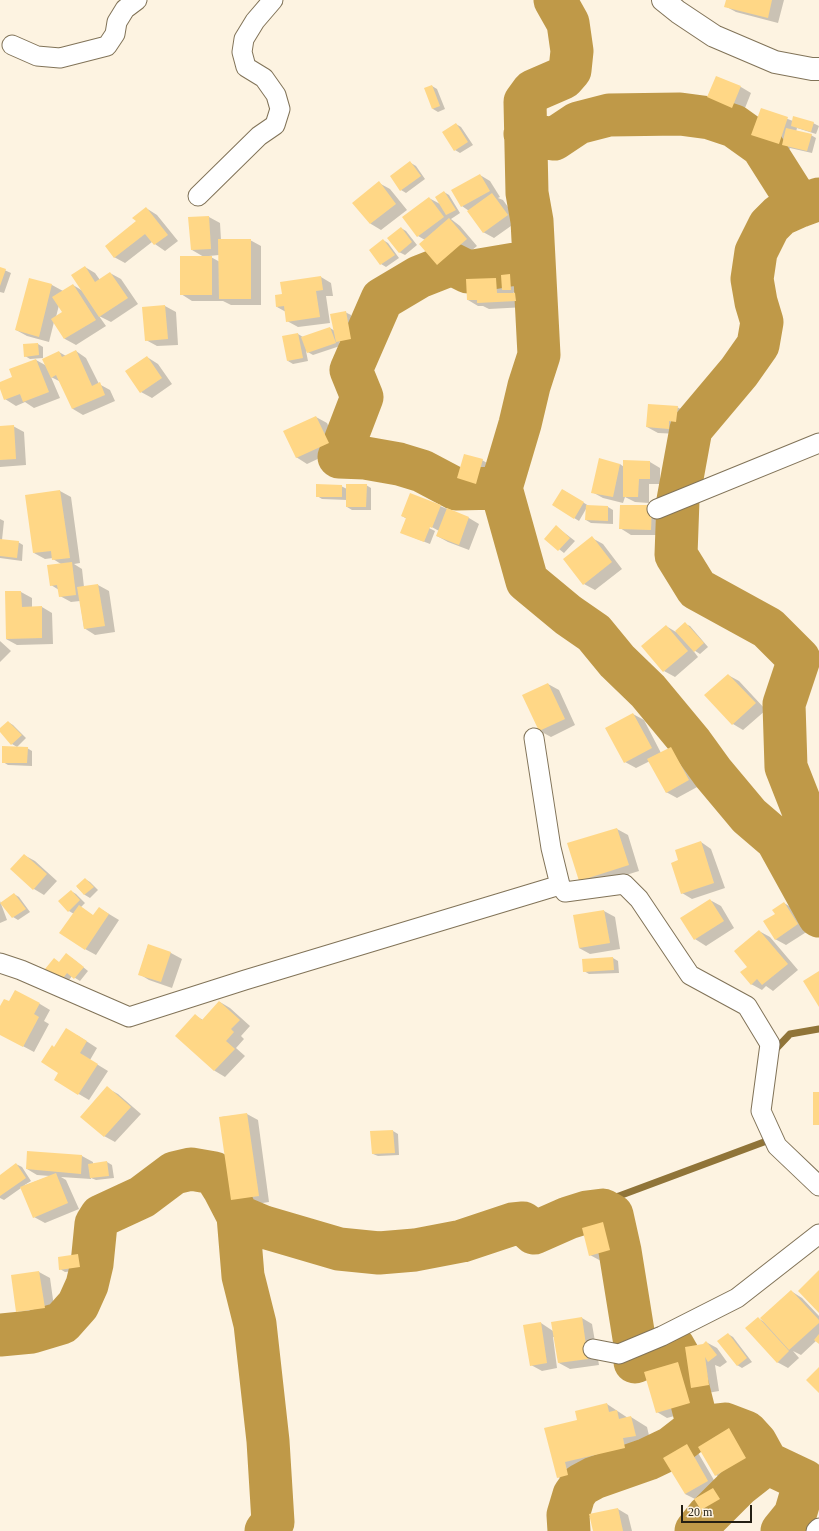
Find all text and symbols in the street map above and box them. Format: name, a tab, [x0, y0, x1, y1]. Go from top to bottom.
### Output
scale bar	[683, 1497, 754, 1523]
text: 20 m	[688, 1505, 712, 1519]

